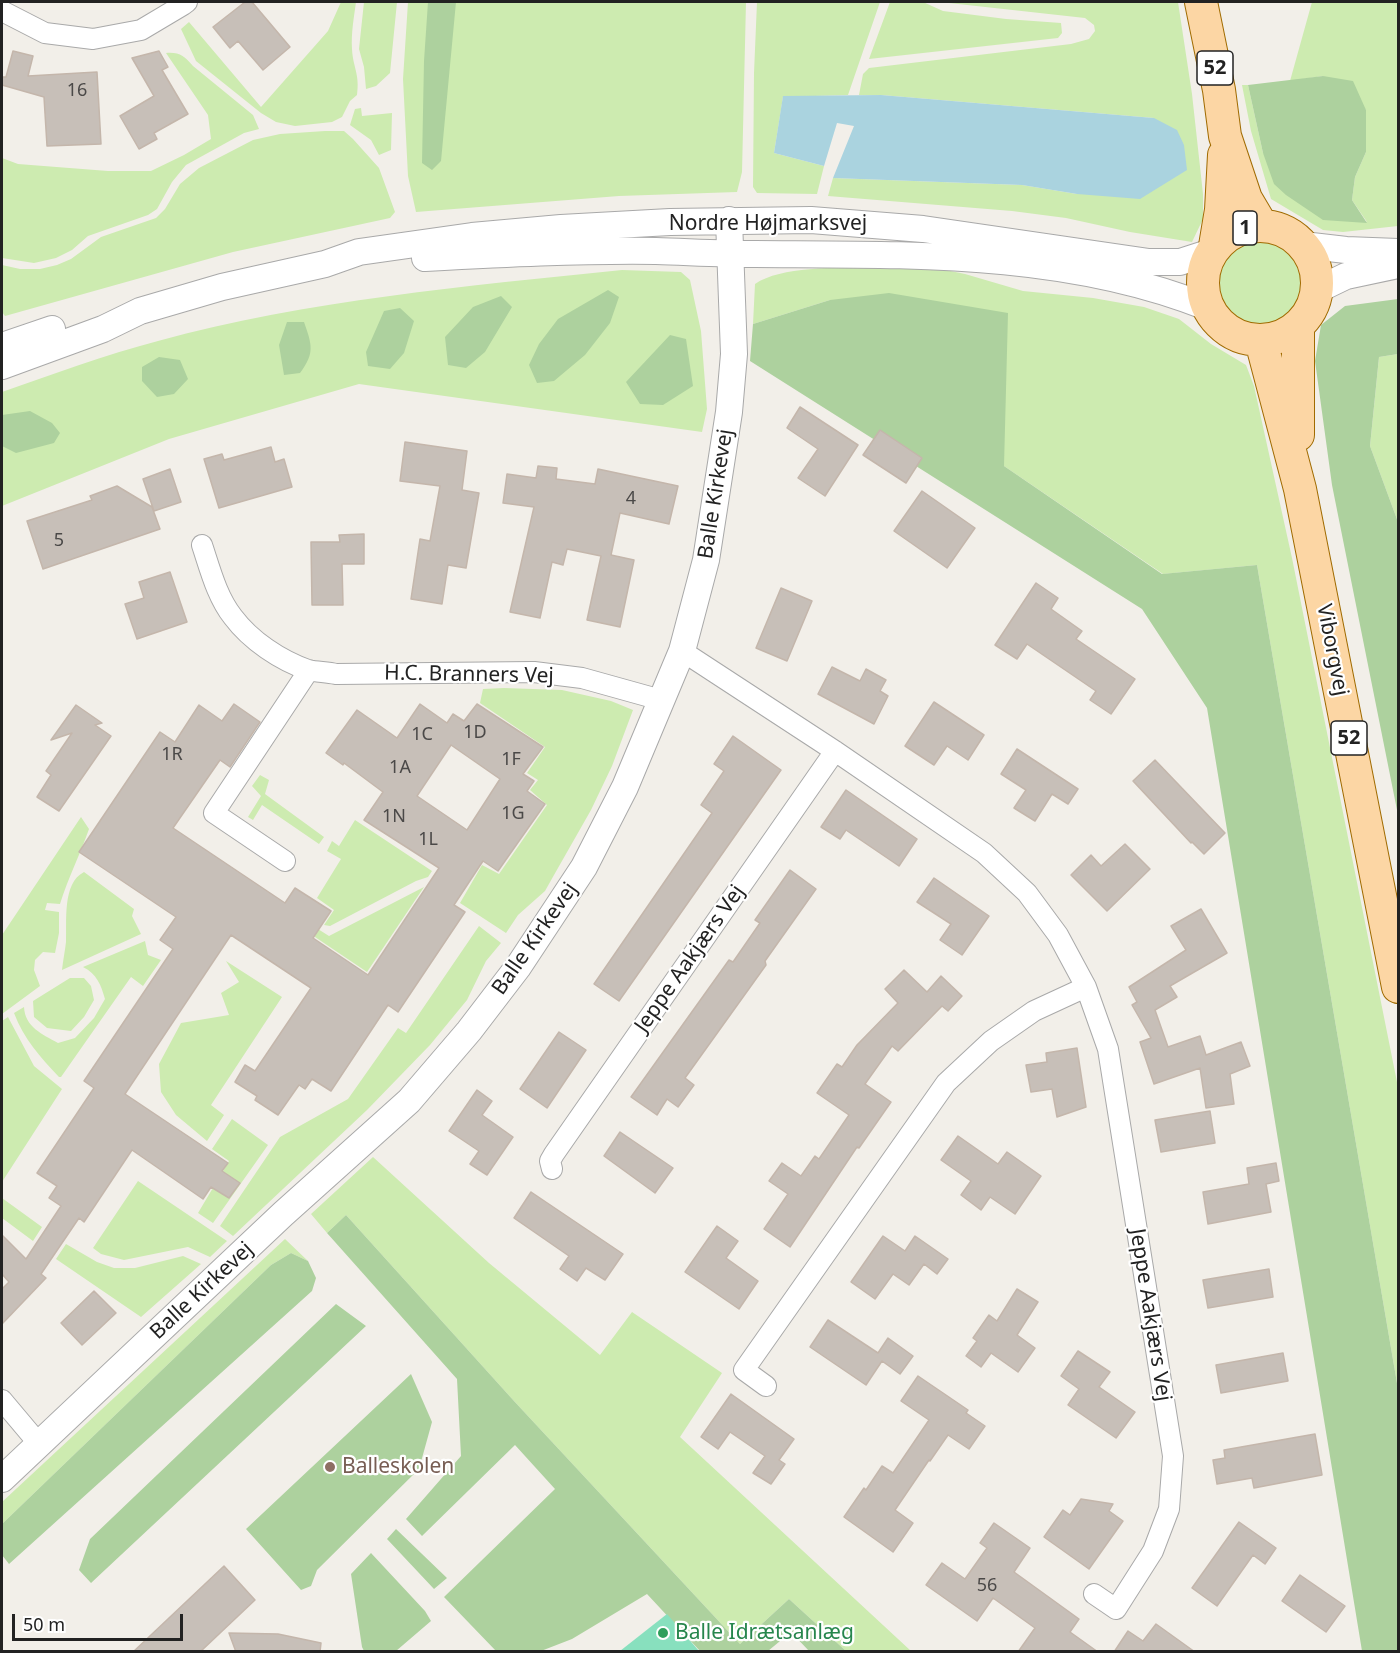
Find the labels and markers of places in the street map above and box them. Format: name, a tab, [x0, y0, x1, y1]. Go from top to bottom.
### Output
place label: Balleskolen	[342, 1454, 454, 1480]
marker: Balleskolen	[323, 1460, 337, 1474]
place label: Balle Idrætsanlæg	[675, 1620, 854, 1646]
marker: Balle Idrætsanlæg	[656, 1626, 670, 1640]

